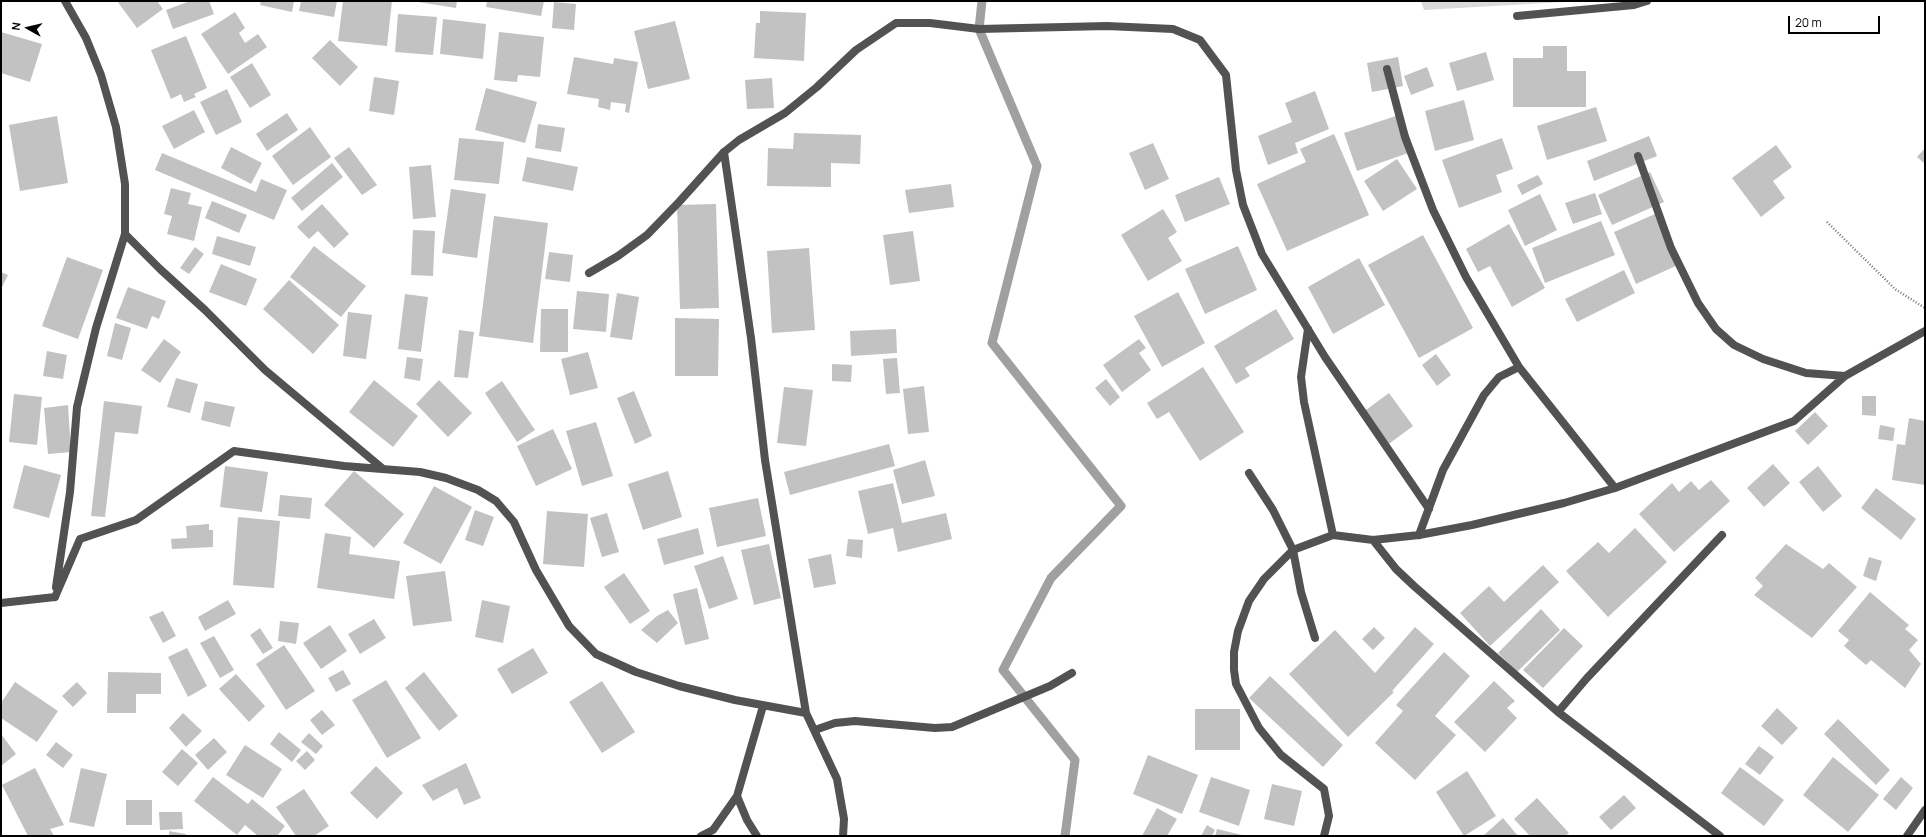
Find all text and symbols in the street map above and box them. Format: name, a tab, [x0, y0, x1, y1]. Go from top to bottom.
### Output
north arrow	[8, 8, 48, 48]
scale bar	[1790, 8, 1882, 34]
text: 20 m	[1795, 14, 1822, 31]
text: N	[8, 21, 24, 31]

